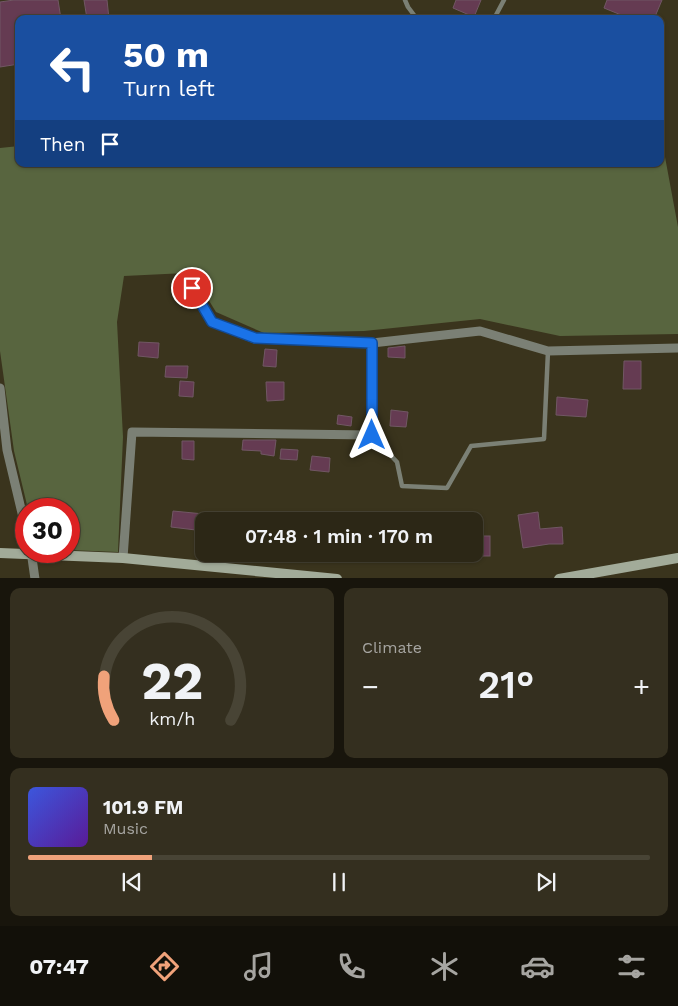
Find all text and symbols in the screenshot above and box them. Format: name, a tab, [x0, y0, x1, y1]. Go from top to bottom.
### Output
text: 50 m	[123, 34, 209, 76]
icon: left	[40, 35, 105, 100]
text: Turn left	[123, 76, 215, 101]
icon: arrive	[96, 130, 124, 158]
text: Then	[40, 133, 86, 156]
pin	[171, 267, 213, 309]
icon: arrive	[178, 274, 206, 302]
position arrow	[345, 408, 397, 460]
speed limit sign: 30	[15, 498, 80, 563]
text: 07:48 · 1 min · 170 m	[245, 525, 433, 548]
text: Climate	[362, 638, 422, 657]
text: 22	[141, 651, 203, 712]
text: 21°	[478, 663, 534, 707]
text: −	[362, 670, 379, 703]
text: +	[633, 670, 650, 703]
text: km/h	[149, 708, 195, 729]
text: 101.9 FM	[103, 796, 183, 819]
text: Music	[103, 819, 148, 838]
icon: previous	[118, 868, 146, 896]
icon: pause	[325, 868, 353, 896]
icon: next	[532, 868, 560, 896]
icon: directions	[147, 949, 182, 984]
icon: music	[241, 949, 276, 984]
icon: phone	[334, 949, 369, 984]
icon: climate	[427, 949, 462, 984]
icon: car	[520, 949, 555, 984]
icon: filters	[614, 949, 649, 984]
text: 07:47	[29, 954, 89, 979]

